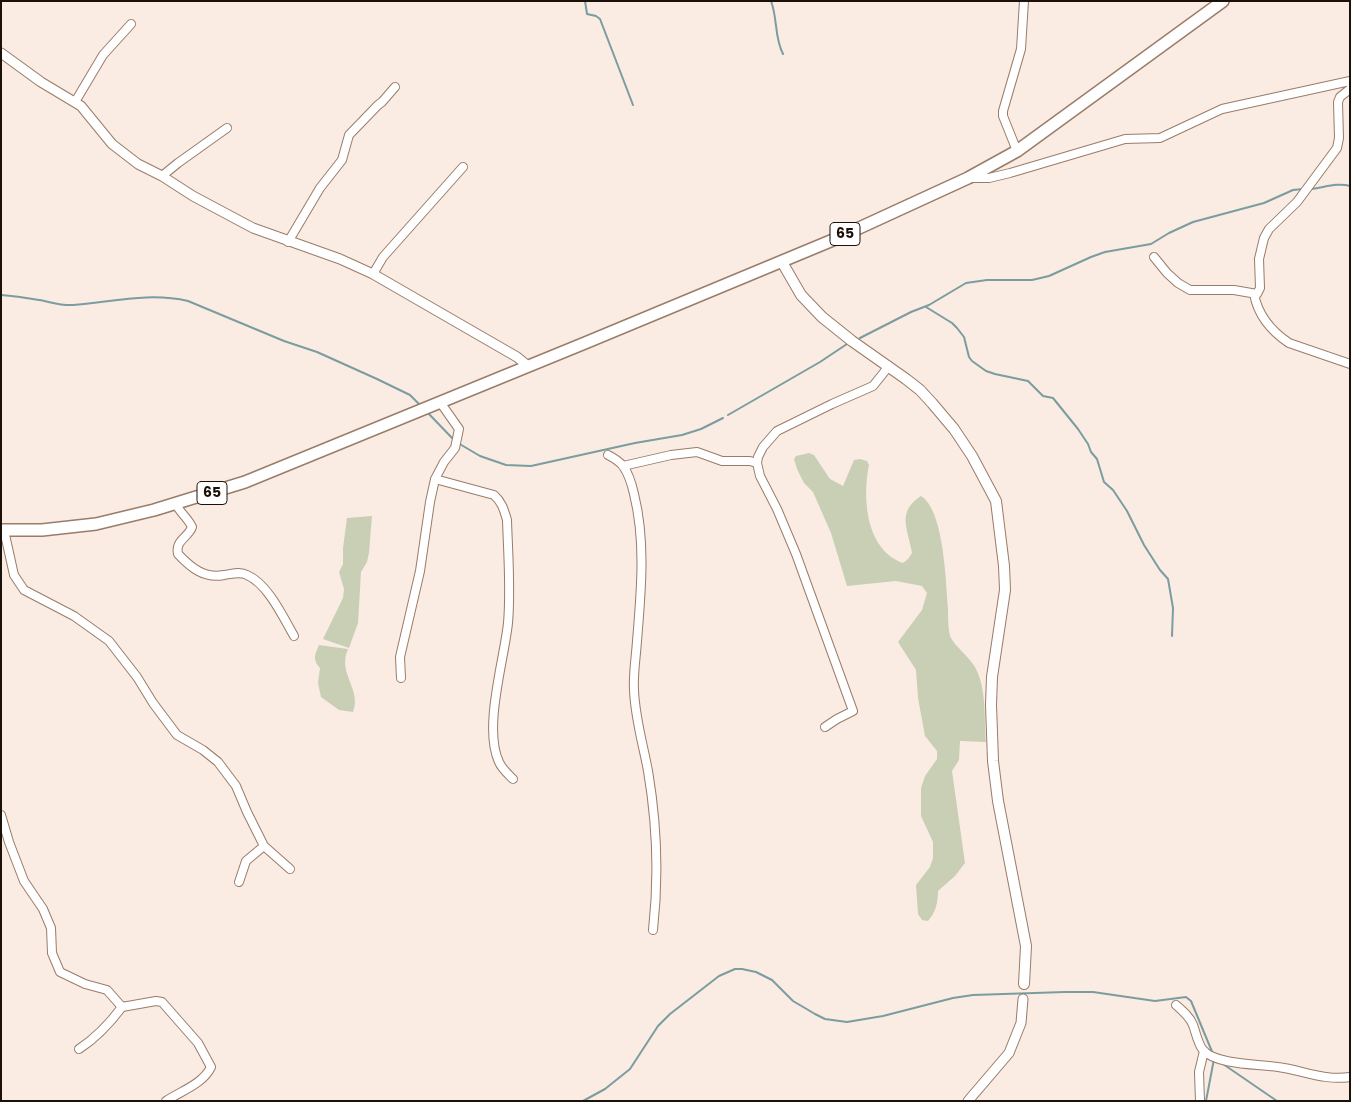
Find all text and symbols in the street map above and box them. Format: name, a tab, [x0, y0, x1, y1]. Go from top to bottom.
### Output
road number: 65	[830, 222, 860, 245]
road number: 65	[197, 482, 227, 504]

